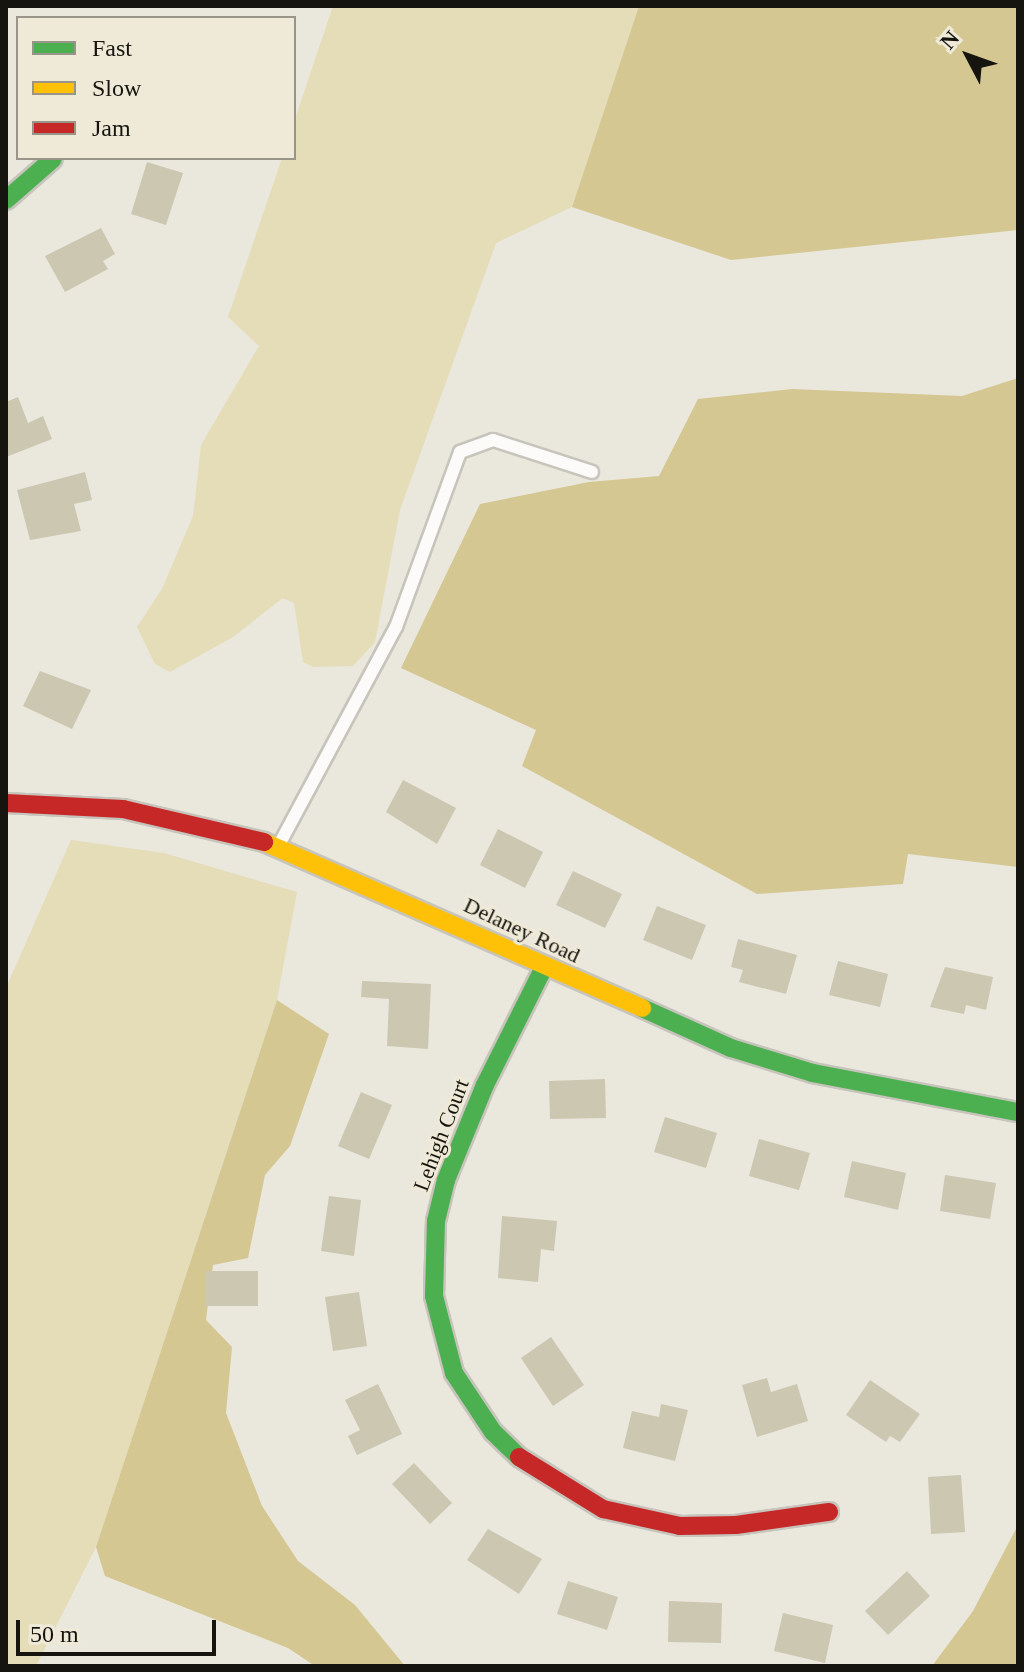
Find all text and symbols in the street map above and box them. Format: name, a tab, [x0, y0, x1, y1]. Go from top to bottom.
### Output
legend	[16, 16, 296, 160]
north arrow	[928, 16, 1008, 96]
text: N	[935, 26, 964, 54]
text: Fast	[92, 35, 132, 61]
text: Slow	[92, 75, 141, 101]
text: Jam	[92, 115, 131, 141]
street label: Delaney Road	[460, 892, 584, 968]
street label: Lehigh Court	[408, 1075, 474, 1195]
scale bar	[20, 1604, 220, 1654]
text: 50 m	[30, 1621, 79, 1647]

